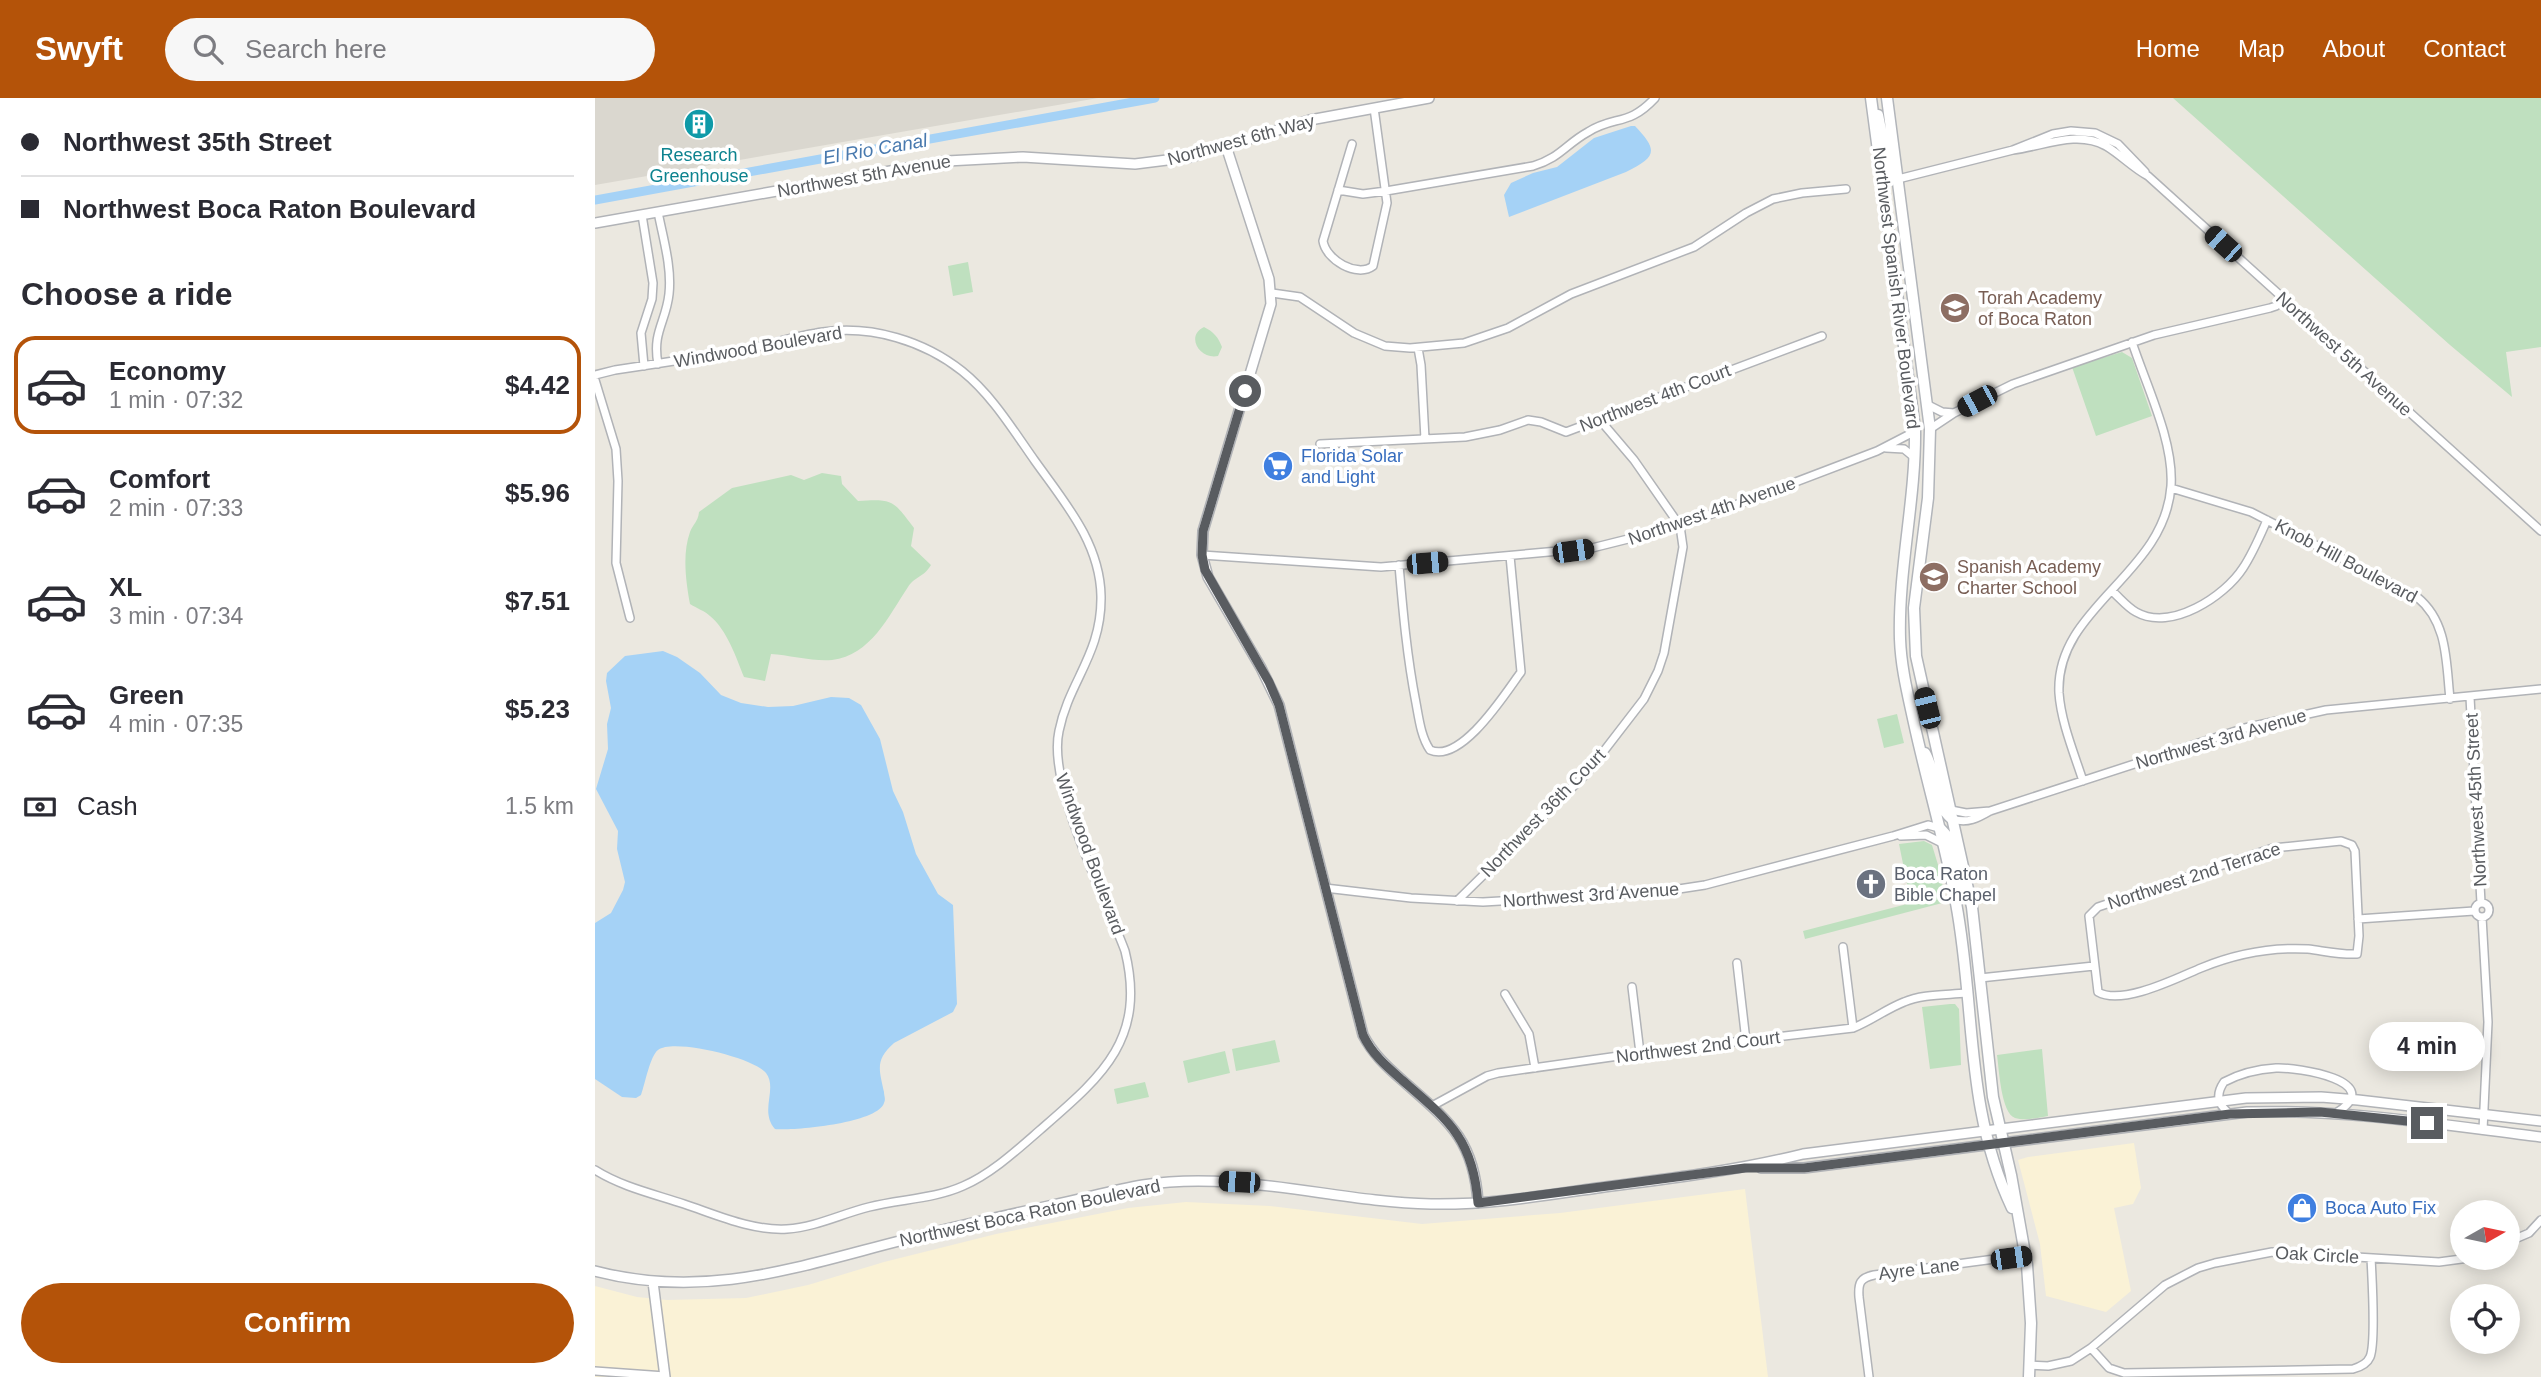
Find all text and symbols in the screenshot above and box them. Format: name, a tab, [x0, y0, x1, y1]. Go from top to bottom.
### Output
search box	[165, 18, 655, 81]
text: Swyft	[35, 30, 123, 67]
icon: search	[189, 30, 227, 68]
text: Search here	[245, 34, 387, 64]
text: Home	[2136, 35, 2200, 62]
text: Map	[2238, 35, 2285, 62]
text: About	[2323, 35, 2385, 62]
text: Contact	[2423, 35, 2506, 62]
building icon: Research Greenhouse	[682, 107, 716, 141]
street label: Northwest 6th Way	[1165, 111, 1317, 169]
text: Northwest 35th Street	[63, 127, 332, 157]
water label: El Rio Canal	[821, 129, 930, 169]
place label: Research Greenhouse	[649, 145, 749, 186]
street label: Northwest Spanish River Boulevard	[1869, 146, 1923, 430]
street label: Northwest 5th Avenue	[776, 151, 952, 201]
text: Northwest Boca Raton Boulevard	[63, 194, 476, 224]
car	[2201, 222, 2246, 266]
text: Choose a ride	[21, 276, 233, 312]
place label: Torah Academy of Boca Raton	[1978, 288, 2102, 329]
street label: Northwest 5th Avenue	[2272, 288, 2416, 420]
school or university icon: Torah Academy of Boca Raton	[1938, 291, 1972, 325]
street label: Windwood Boulevard	[673, 322, 843, 372]
icon: car	[25, 354, 88, 417]
text: Economy	[109, 356, 226, 386]
street label: Northwest 4th Court	[1577, 360, 1733, 436]
text: $4.42	[505, 370, 570, 400]
route start	[1229, 375, 1261, 407]
car	[1954, 382, 2001, 420]
text: 1 min · 07:32	[109, 387, 243, 413]
place label: Florida Solar and Light	[1301, 446, 1403, 487]
supermarket icon: Florida Solar and Light	[1261, 449, 1295, 483]
icon: car	[25, 462, 88, 525]
text: Comfort	[109, 464, 210, 494]
street label: Northwest 4th Avenue	[1626, 473, 1798, 549]
text: $5.96	[505, 478, 570, 508]
text: 2 min · 07:33	[109, 495, 243, 521]
street label: Knob Hill Boulevard	[2272, 515, 2420, 607]
car	[1551, 538, 1596, 564]
car	[1406, 551, 1449, 575]
place label: Spanish Academy Charter School	[1957, 557, 2101, 598]
school or university icon: Spanish Academy Charter School	[1917, 560, 1951, 594]
icon: car	[25, 570, 88, 633]
text: XL	[109, 572, 142, 602]
text: $7.51	[505, 586, 570, 616]
text: 3 min · 07:34	[109, 603, 243, 629]
icon: car	[25, 678, 88, 741]
text: Green	[109, 680, 184, 710]
car	[1912, 685, 1943, 731]
text: $5.23	[505, 694, 570, 724]
street label: Northwest 3rd Avenue	[2133, 705, 2309, 773]
text: 4 min · 07:35	[109, 711, 243, 737]
street label: Northwest 45th Street	[2461, 713, 2491, 887]
street label: Northwest 36th Court	[1477, 745, 1609, 881]
street label: Windwood Boulevard	[1052, 771, 1128, 937]
icon: cash	[21, 788, 59, 826]
text: Cash	[77, 791, 138, 821]
text: 1.5 km	[505, 793, 574, 819]
street label: Northwest 2nd Terrace	[2105, 839, 2283, 913]
place label: Boca Raton Bible Chapel	[1894, 864, 1996, 905]
church icon: Boca Raton Bible Chapel	[1854, 867, 1888, 901]
street label: Northwest 3rd Avenue	[1502, 879, 1680, 911]
callout: 4 min	[2369, 1021, 2485, 1070]
street label: Northwest 2nd Court	[1615, 1027, 1781, 1067]
text: 4 min	[2397, 1033, 2457, 1059]
route end	[2411, 1107, 2443, 1139]
car	[1218, 1170, 1261, 1194]
street label: Northwest Boca Raton Boulevard	[898, 1176, 1162, 1250]
shop icon: Boca Auto Fix	[2285, 1191, 2319, 1225]
place label: Boca Auto Fix	[2325, 1198, 2436, 1218]
north arrow	[2450, 1200, 2520, 1270]
map controls	[2450, 1200, 2520, 1354]
street label: Oak Circle	[2275, 1243, 2359, 1267]
car	[1989, 1245, 2034, 1271]
street label: Ayre Lane	[1877, 1254, 1961, 1284]
button: Confirm	[21, 1283, 574, 1363]
button: locate	[2450, 1284, 2520, 1354]

